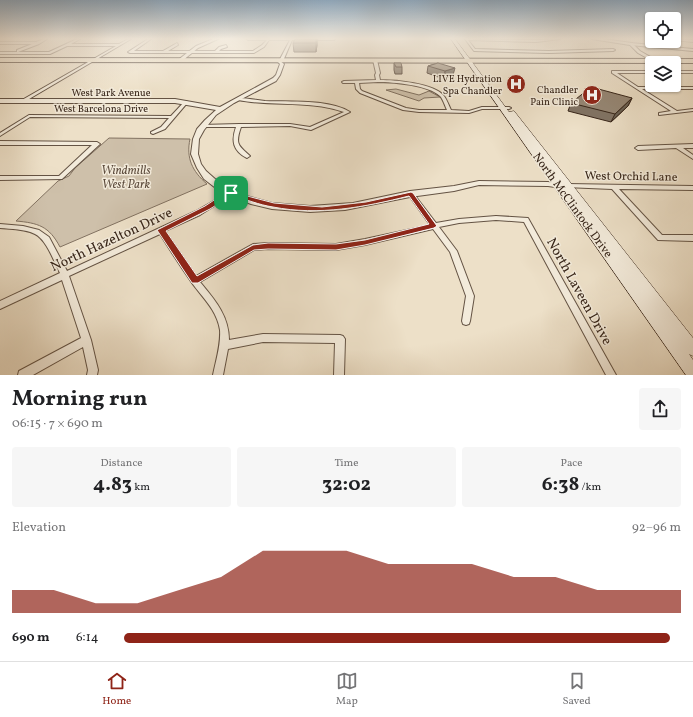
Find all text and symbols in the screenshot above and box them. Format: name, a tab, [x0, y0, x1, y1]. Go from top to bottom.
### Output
map controls	[645, 12, 681, 92]
button: locate	[645, 12, 681, 48]
button: layers	[645, 56, 681, 92]
place label: LIVE Hydration Spa Chandler	[433, 72, 502, 98]
hospital icon: LIVE Hydration Spa Chandler	[505, 73, 527, 95]
place label: Chandler Pain Clinic	[530, 83, 579, 109]
hospital icon: Chandler Pain Clinic	[581, 84, 603, 106]
street label: West Park Avenue	[72, 86, 151, 100]
street label: West Barcelona Drive	[54, 102, 148, 116]
street label: North McClintock Drive	[529, 150, 616, 262]
park label: Windmills West Park	[101, 163, 151, 193]
street label: West Orchid Lane	[584, 168, 678, 186]
pin	[214, 176, 248, 210]
icon: arrive	[220, 182, 242, 204]
street label: North Hazelton Drive	[47, 204, 176, 277]
street label: North Laveen Drive	[541, 235, 616, 349]
text: Morning run	[12, 384, 147, 415]
button: share	[639, 388, 681, 430]
text: 06:15 · 7 × 690 m	[12, 415, 103, 433]
text: Distance	[100, 456, 143, 471]
text: Time	[334, 456, 359, 471]
text: Pace	[561, 456, 583, 471]
text: 4.83	[93, 471, 132, 499]
text: 32:02	[322, 471, 371, 499]
text: 6:38	[542, 471, 579, 499]
text: km	[132, 480, 150, 495]
text: /km	[579, 480, 601, 495]
text: Elevation	[12, 519, 66, 537]
text: 92–96 m	[632, 519, 681, 537]
text: 690 m	[12, 629, 50, 647]
text: 6:14	[76, 629, 98, 647]
tab: Home	[102, 670, 131, 709]
tab: Map	[336, 670, 358, 709]
tab: Saved	[562, 670, 591, 709]

